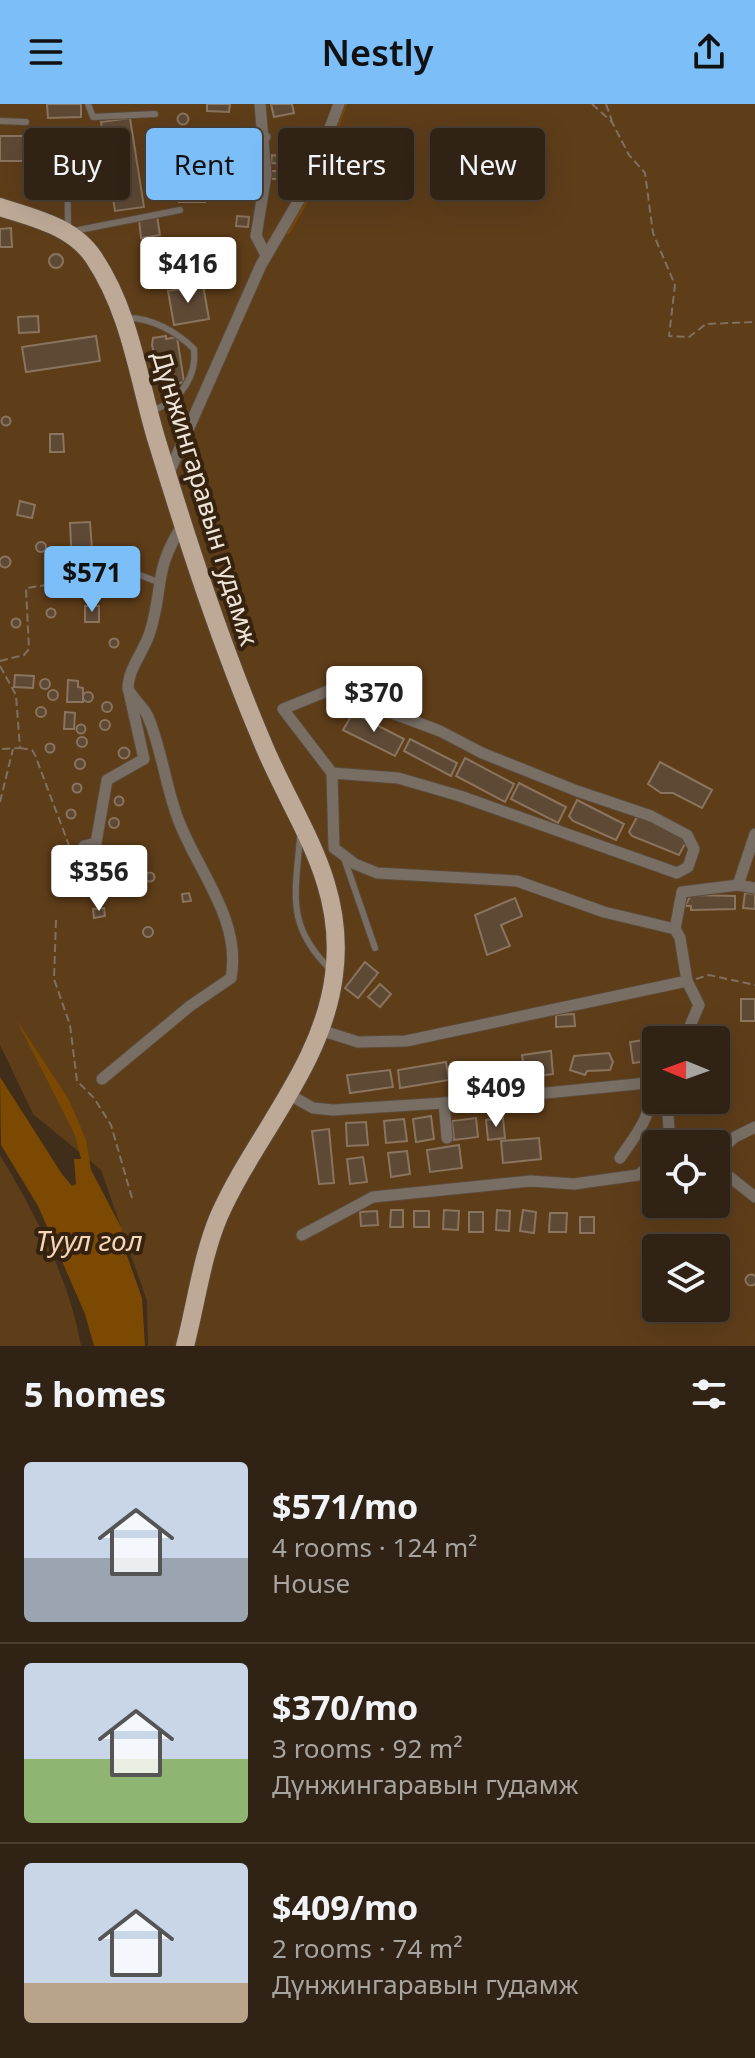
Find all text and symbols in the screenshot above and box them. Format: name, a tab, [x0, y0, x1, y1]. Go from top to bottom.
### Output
text: Nestly	[322, 28, 433, 77]
icon: menu	[24, 30, 68, 74]
icon: share	[687, 30, 731, 74]
chip: Buy	[24, 128, 130, 200]
chip: Rent	[146, 128, 262, 200]
chip: Filters	[278, 128, 414, 200]
chip: New	[430, 128, 545, 200]
pin: $416	[141, 237, 235, 305]
text: $416	[158, 245, 218, 281]
street label: Дүнжингаравын гудамж	[144, 346, 268, 650]
pin: $571	[45, 546, 139, 614]
text: $571	[62, 554, 122, 590]
pin: $370	[327, 666, 421, 734]
text: $370	[344, 674, 404, 710]
pin: $356	[52, 845, 146, 913]
text: $356	[69, 853, 129, 889]
north arrow	[642, 1026, 730, 1114]
map controls	[642, 1026, 730, 1322]
pin: $409	[449, 1061, 543, 1129]
text: $409	[466, 1069, 526, 1105]
button: locate	[642, 1130, 730, 1218]
water label: Туул гол	[35, 1221, 143, 1259]
button: layers	[642, 1234, 730, 1322]
text: 5 homes	[24, 1371, 166, 1417]
icon: filters	[687, 1372, 731, 1416]
text: $571/mo	[272, 1483, 418, 1529]
icon: home	[88, 1494, 184, 1590]
text: 4 rooms · 124 m²	[272, 1529, 477, 1565]
text: House	[272, 1565, 350, 1601]
text: $370/mo	[272, 1684, 418, 1730]
icon: home	[88, 1695, 184, 1791]
text: 3 rooms · 92 m²	[272, 1730, 462, 1766]
text: Дүнжингаравын гудамж	[272, 1766, 578, 1802]
text: $409/mo	[272, 1884, 418, 1930]
icon: home	[88, 1895, 184, 1991]
text: 2 rooms · 74 m²	[272, 1930, 462, 1966]
text: Дүнжингаравын гудамж	[272, 1966, 578, 2002]

